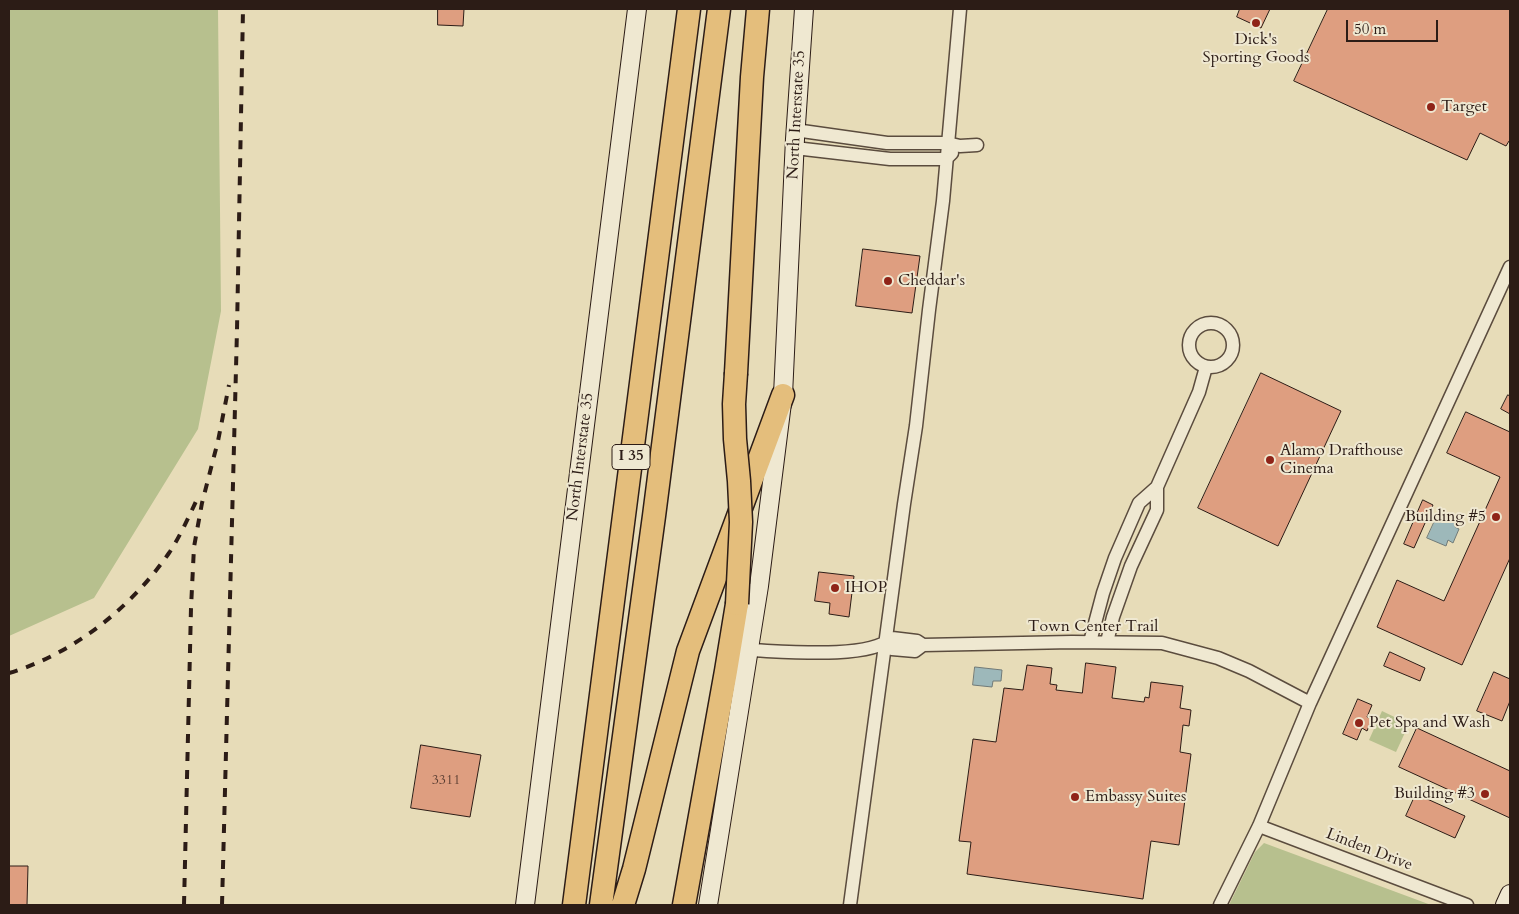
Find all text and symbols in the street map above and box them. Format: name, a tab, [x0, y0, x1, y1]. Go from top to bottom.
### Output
scale bar	[1349, 10, 1442, 42]
marker: Dick's Sporting Goods	[1250, 17, 1262, 29]
text: 50 m	[1354, 19, 1386, 39]
place label: Dick's Sporting Goods	[1203, 30, 1309, 68]
street label: North Interstate 35	[784, 50, 810, 180]
place label: Target	[1441, 97, 1487, 117]
marker: Target	[1425, 101, 1437, 113]
place label: Cheddar's	[898, 271, 965, 291]
marker: Cheddar's	[882, 275, 894, 287]
street label: North Interstate 35	[564, 392, 598, 522]
place label: Alamo Drafthouse Cinema	[1280, 441, 1403, 479]
road number: I 35	[612, 444, 650, 470]
marker: Alamo Drafthouse Cinema	[1264, 454, 1276, 466]
place label: Building #5	[1405, 507, 1486, 527]
marker: Building #5	[1490, 511, 1502, 523]
place label: IHOP	[845, 578, 887, 598]
marker: IHOP	[829, 582, 841, 594]
street label: Town Center Trail	[1028, 617, 1158, 637]
place label: Pet Spa and Wash	[1369, 713, 1490, 733]
marker: Pet Spa and Wash	[1353, 717, 1365, 729]
house number: 3311	[432, 773, 460, 789]
place label: Building #3	[1394, 784, 1475, 804]
place label: Embassy Suites	[1085, 787, 1186, 807]
marker: Building #3	[1479, 788, 1491, 800]
marker: Embassy Suites	[1069, 791, 1081, 803]
street label: Linden Drive	[1323, 825, 1415, 875]

